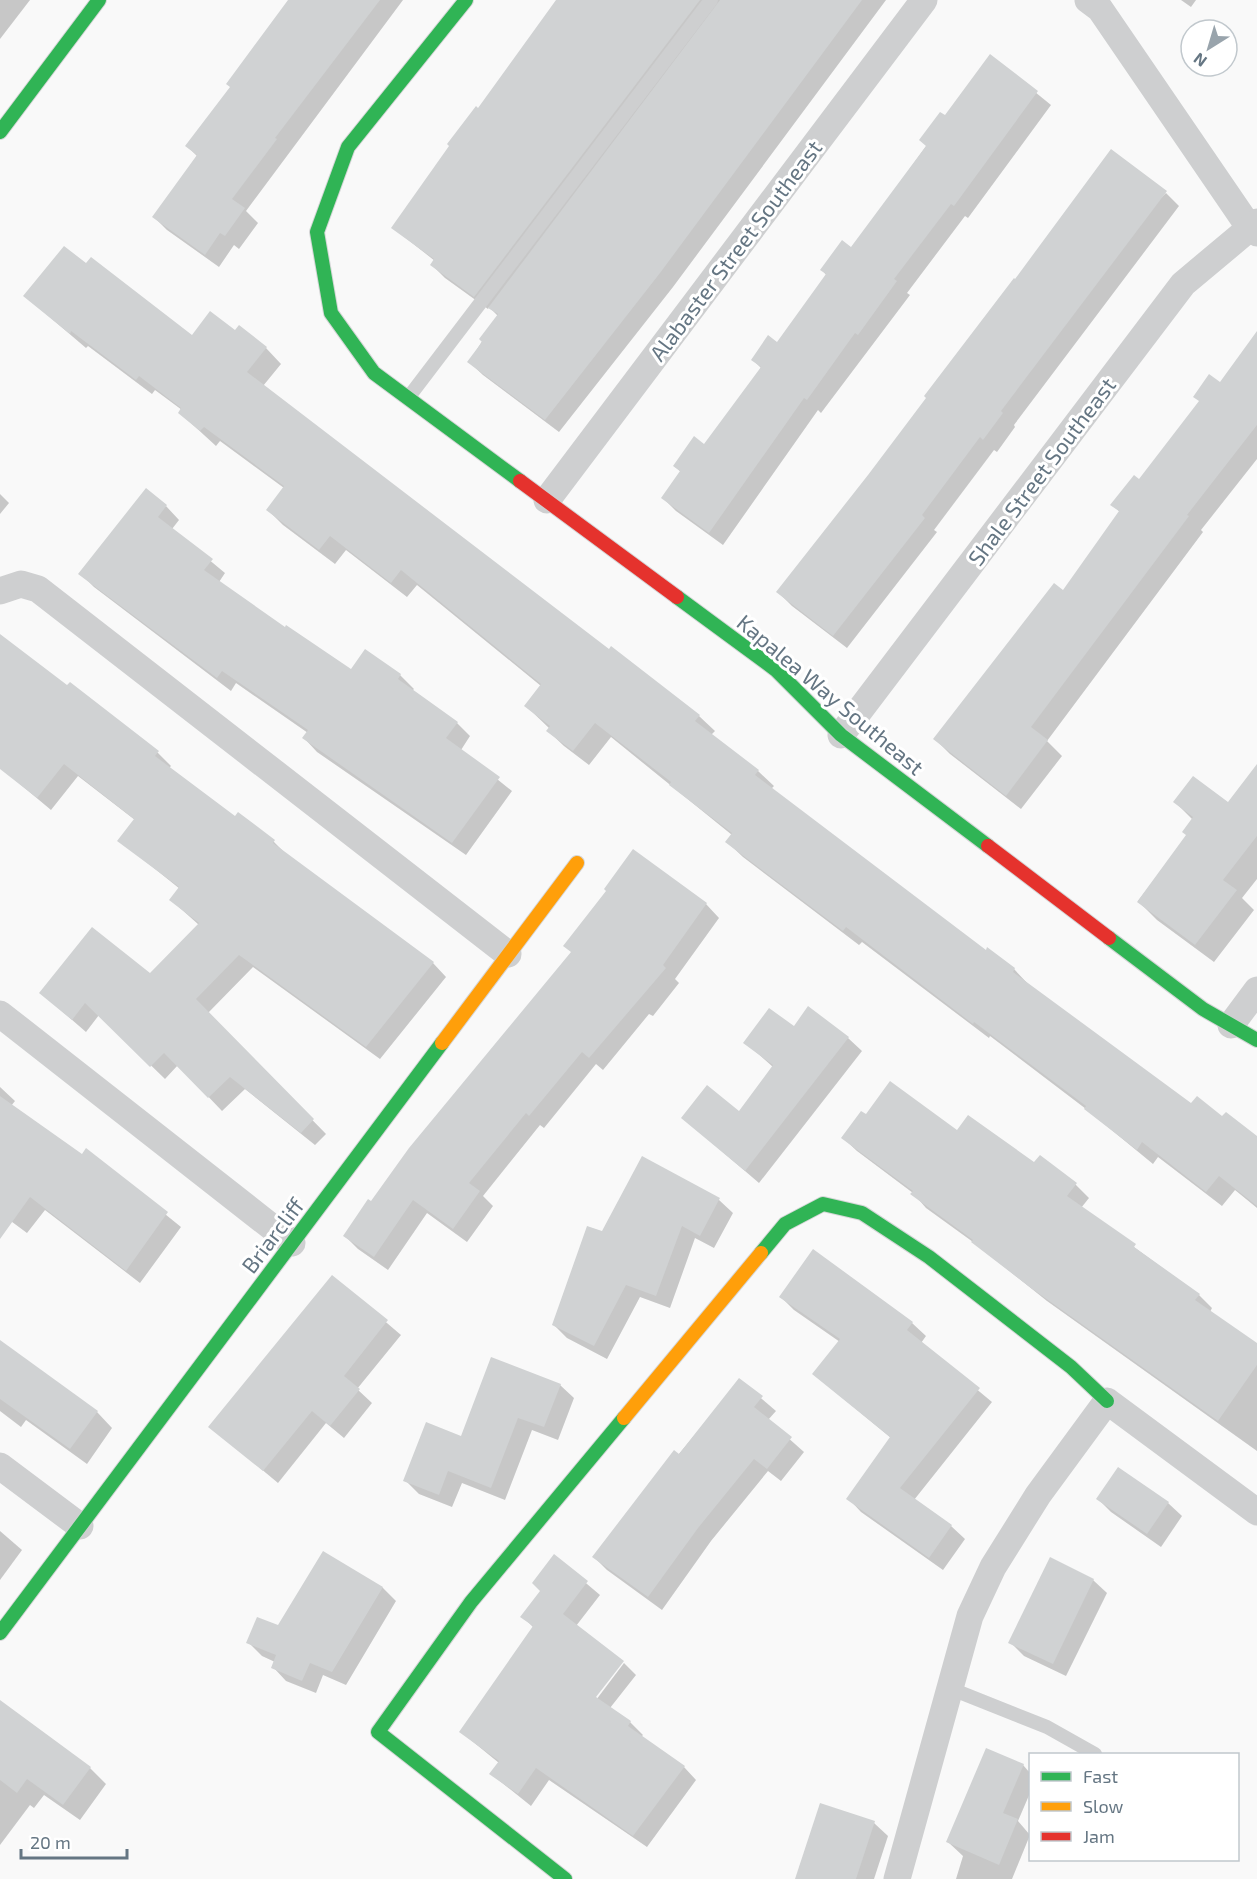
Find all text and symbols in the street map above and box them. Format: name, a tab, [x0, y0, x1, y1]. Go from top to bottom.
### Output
north arrow	[1179, 18, 1239, 78]
text: N	[1189, 49, 1210, 71]
street label: Alabaster Street Southeast	[643, 135, 827, 365]
street label: Shale Street Southeast	[962, 372, 1120, 570]
street label: Kapalea Way Southeast	[732, 608, 930, 780]
street label: Briarcliff	[235, 1192, 309, 1278]
legend	[1029, 1753, 1239, 1861]
text: Fast	[1083, 1765, 1118, 1787]
text: Slow	[1083, 1795, 1124, 1817]
scale bar	[21, 1822, 128, 1860]
text: Jam	[1083, 1825, 1115, 1847]
text: 20 m	[30, 1831, 71, 1853]

